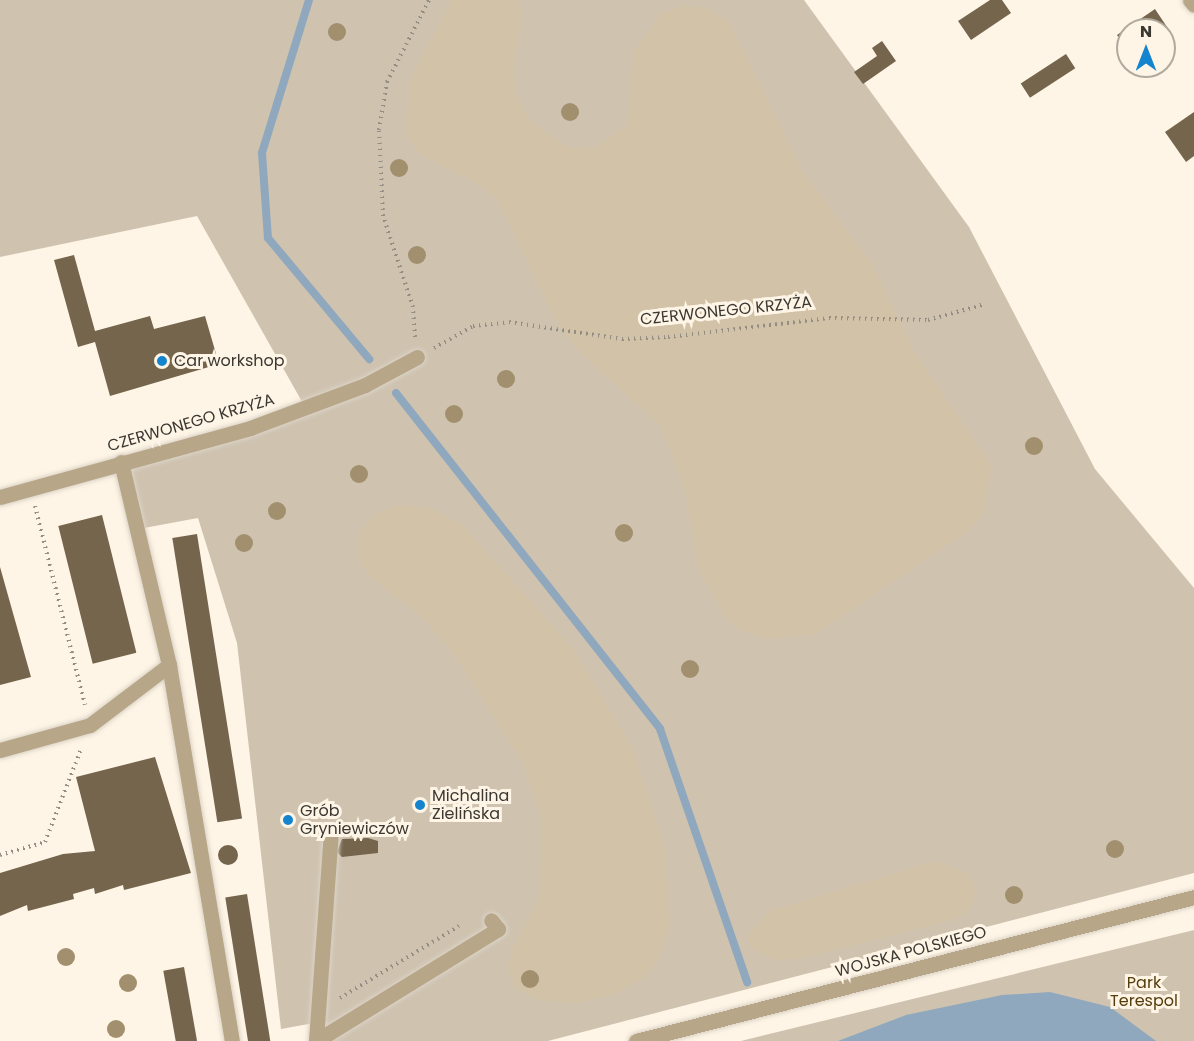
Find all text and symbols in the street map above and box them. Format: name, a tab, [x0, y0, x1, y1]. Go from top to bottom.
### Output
north arrow	[1116, 18, 1176, 78]
text: N	[1140, 20, 1152, 43]
street label: CZERWONEGO KRZYŻA	[639, 292, 813, 330]
place label: Car workshop	[174, 351, 285, 371]
marker: Car workshop	[155, 354, 169, 368]
street label: CZERWONEGO KRZYŻA	[105, 390, 277, 456]
place label: Michalina Zielińska	[432, 786, 509, 824]
marker: Michalina Zielińska	[413, 798, 427, 812]
place label: Grób Gryniewiczów	[300, 801, 409, 839]
marker: Grób Gryniewiczów	[281, 813, 295, 827]
street label: WOJSKA POLSKIEGO	[833, 923, 989, 981]
park label: Park Terespol	[1110, 973, 1178, 1011]

